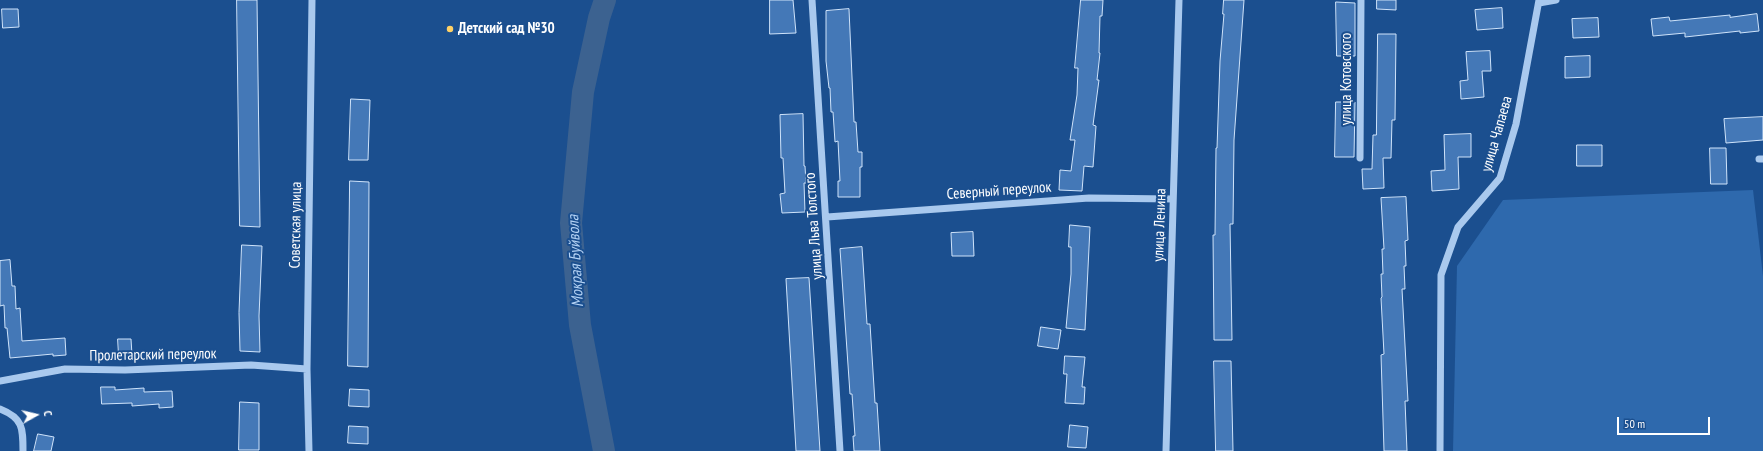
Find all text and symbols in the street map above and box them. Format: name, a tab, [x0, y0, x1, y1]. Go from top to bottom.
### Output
place label: Детский сад №30	[458, 20, 555, 38]
marker: Детский сад №30	[445, 24, 455, 34]
street label: улица Котовского	[1338, 33, 1356, 125]
street label: улица Чапаева	[1478, 94, 1516, 174]
street label: улица Льва Толстого	[801, 172, 827, 280]
street label: Северный переулок	[946, 178, 1052, 204]
street label: Советская улица	[286, 182, 306, 268]
street label: улица Ленина	[1150, 188, 1170, 262]
water label: Мокрая Буйвола	[564, 214, 588, 308]
street label: Пролетарский переулок	[89, 345, 217, 365]
north arrow	[16, 395, 56, 435]
scale bar	[1619, 409, 1712, 435]
text: С	[41, 410, 55, 417]
text: 50 m	[1624, 416, 1645, 431]

